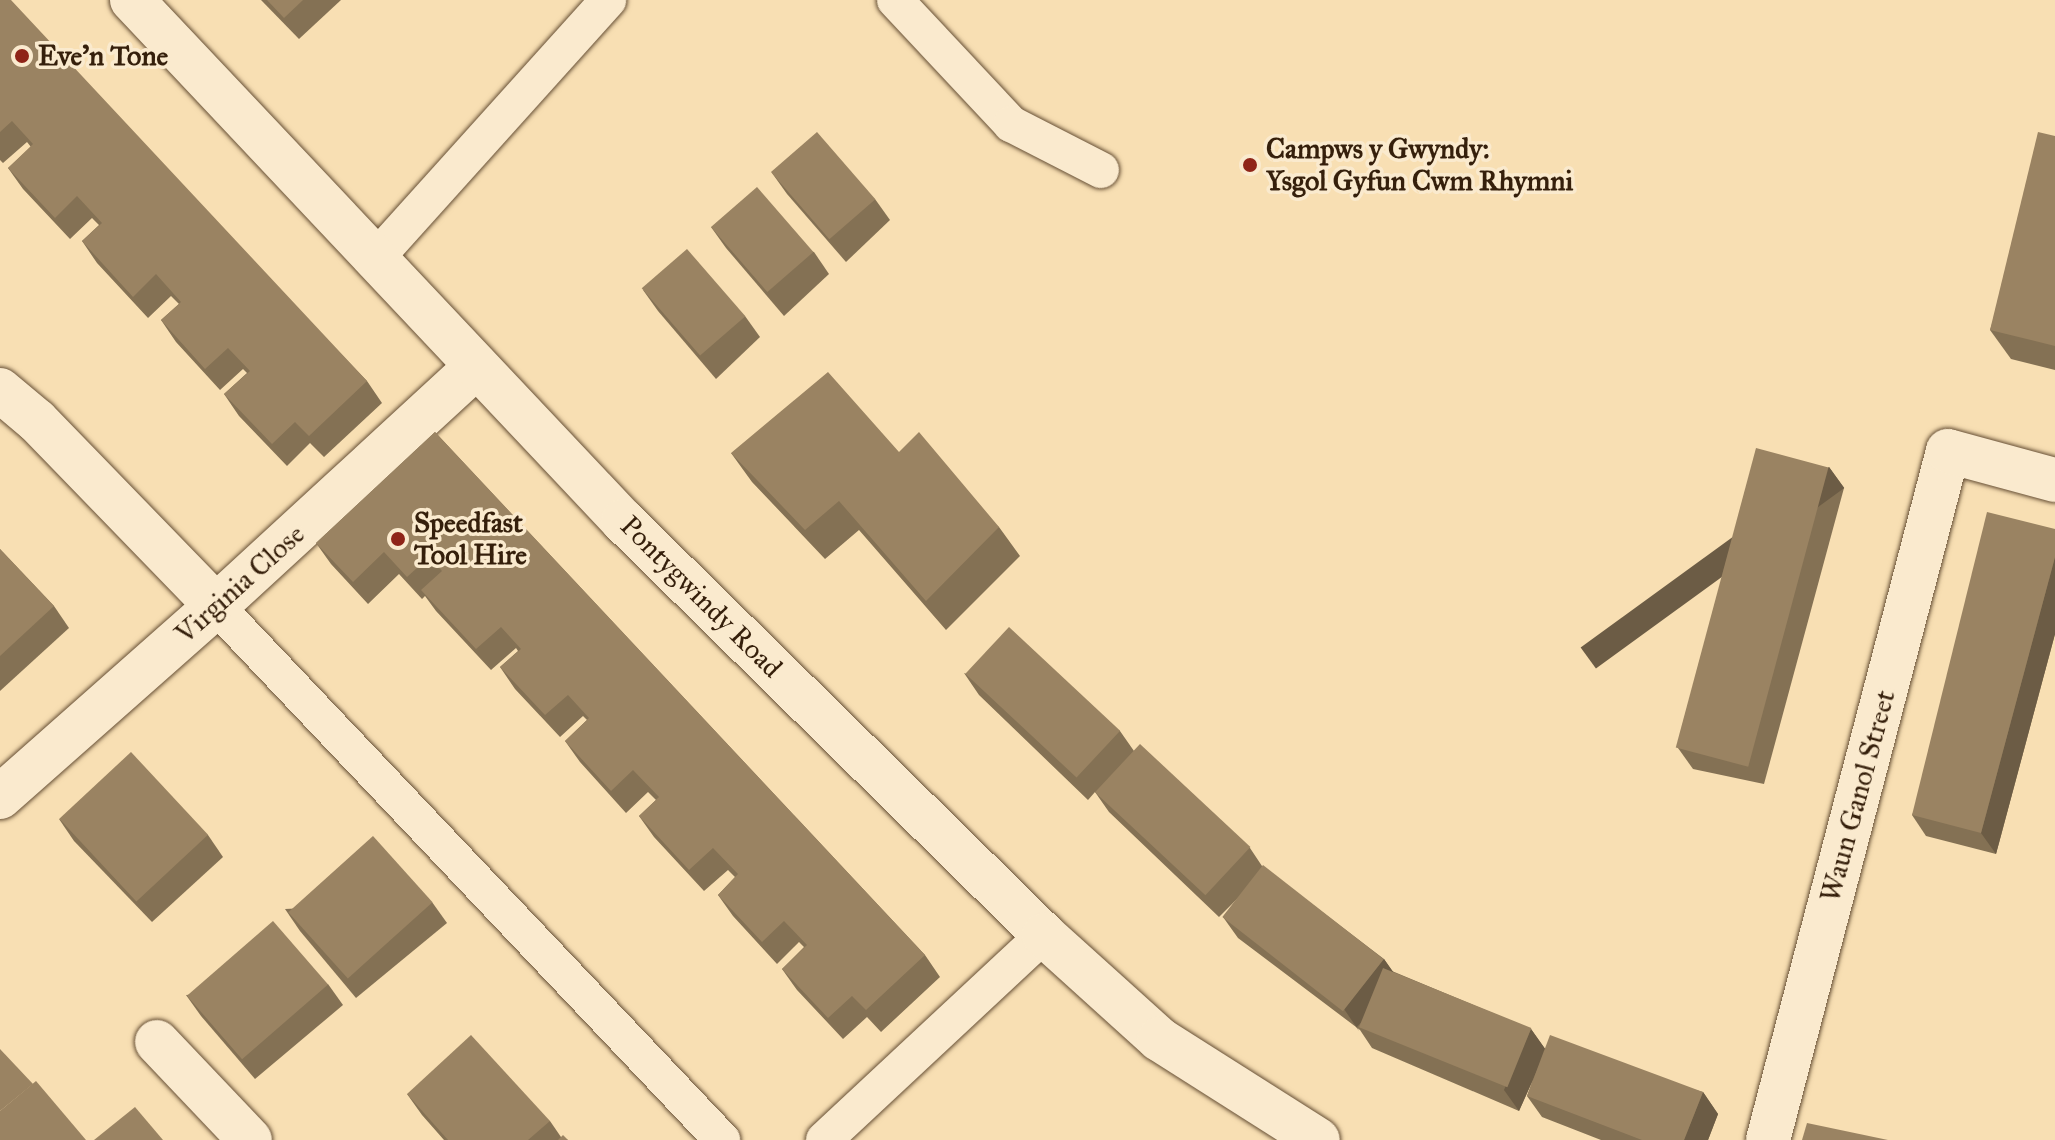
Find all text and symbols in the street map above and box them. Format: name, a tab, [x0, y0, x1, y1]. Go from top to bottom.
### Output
place label: Eve'n Tone	[38, 39, 168, 73]
marker: Eve'n Tone	[13, 47, 31, 65]
place label: Campws y Gwyndy: Ysgol Gyfun Cwm Rhymni	[1266, 132, 1573, 198]
marker: Campws y Gwyndy: Ysgol Gyfun Cwm Rhymni	[1241, 156, 1259, 174]
place label: Speedfast Tool Hire	[414, 506, 527, 572]
street label: Pontygwindy Road	[613, 509, 789, 685]
street label: Virginia Close	[169, 517, 311, 651]
marker: Speedfast Tool Hire	[389, 530, 407, 548]
street label: Waun Ganol Street	[1814, 686, 1902, 906]

